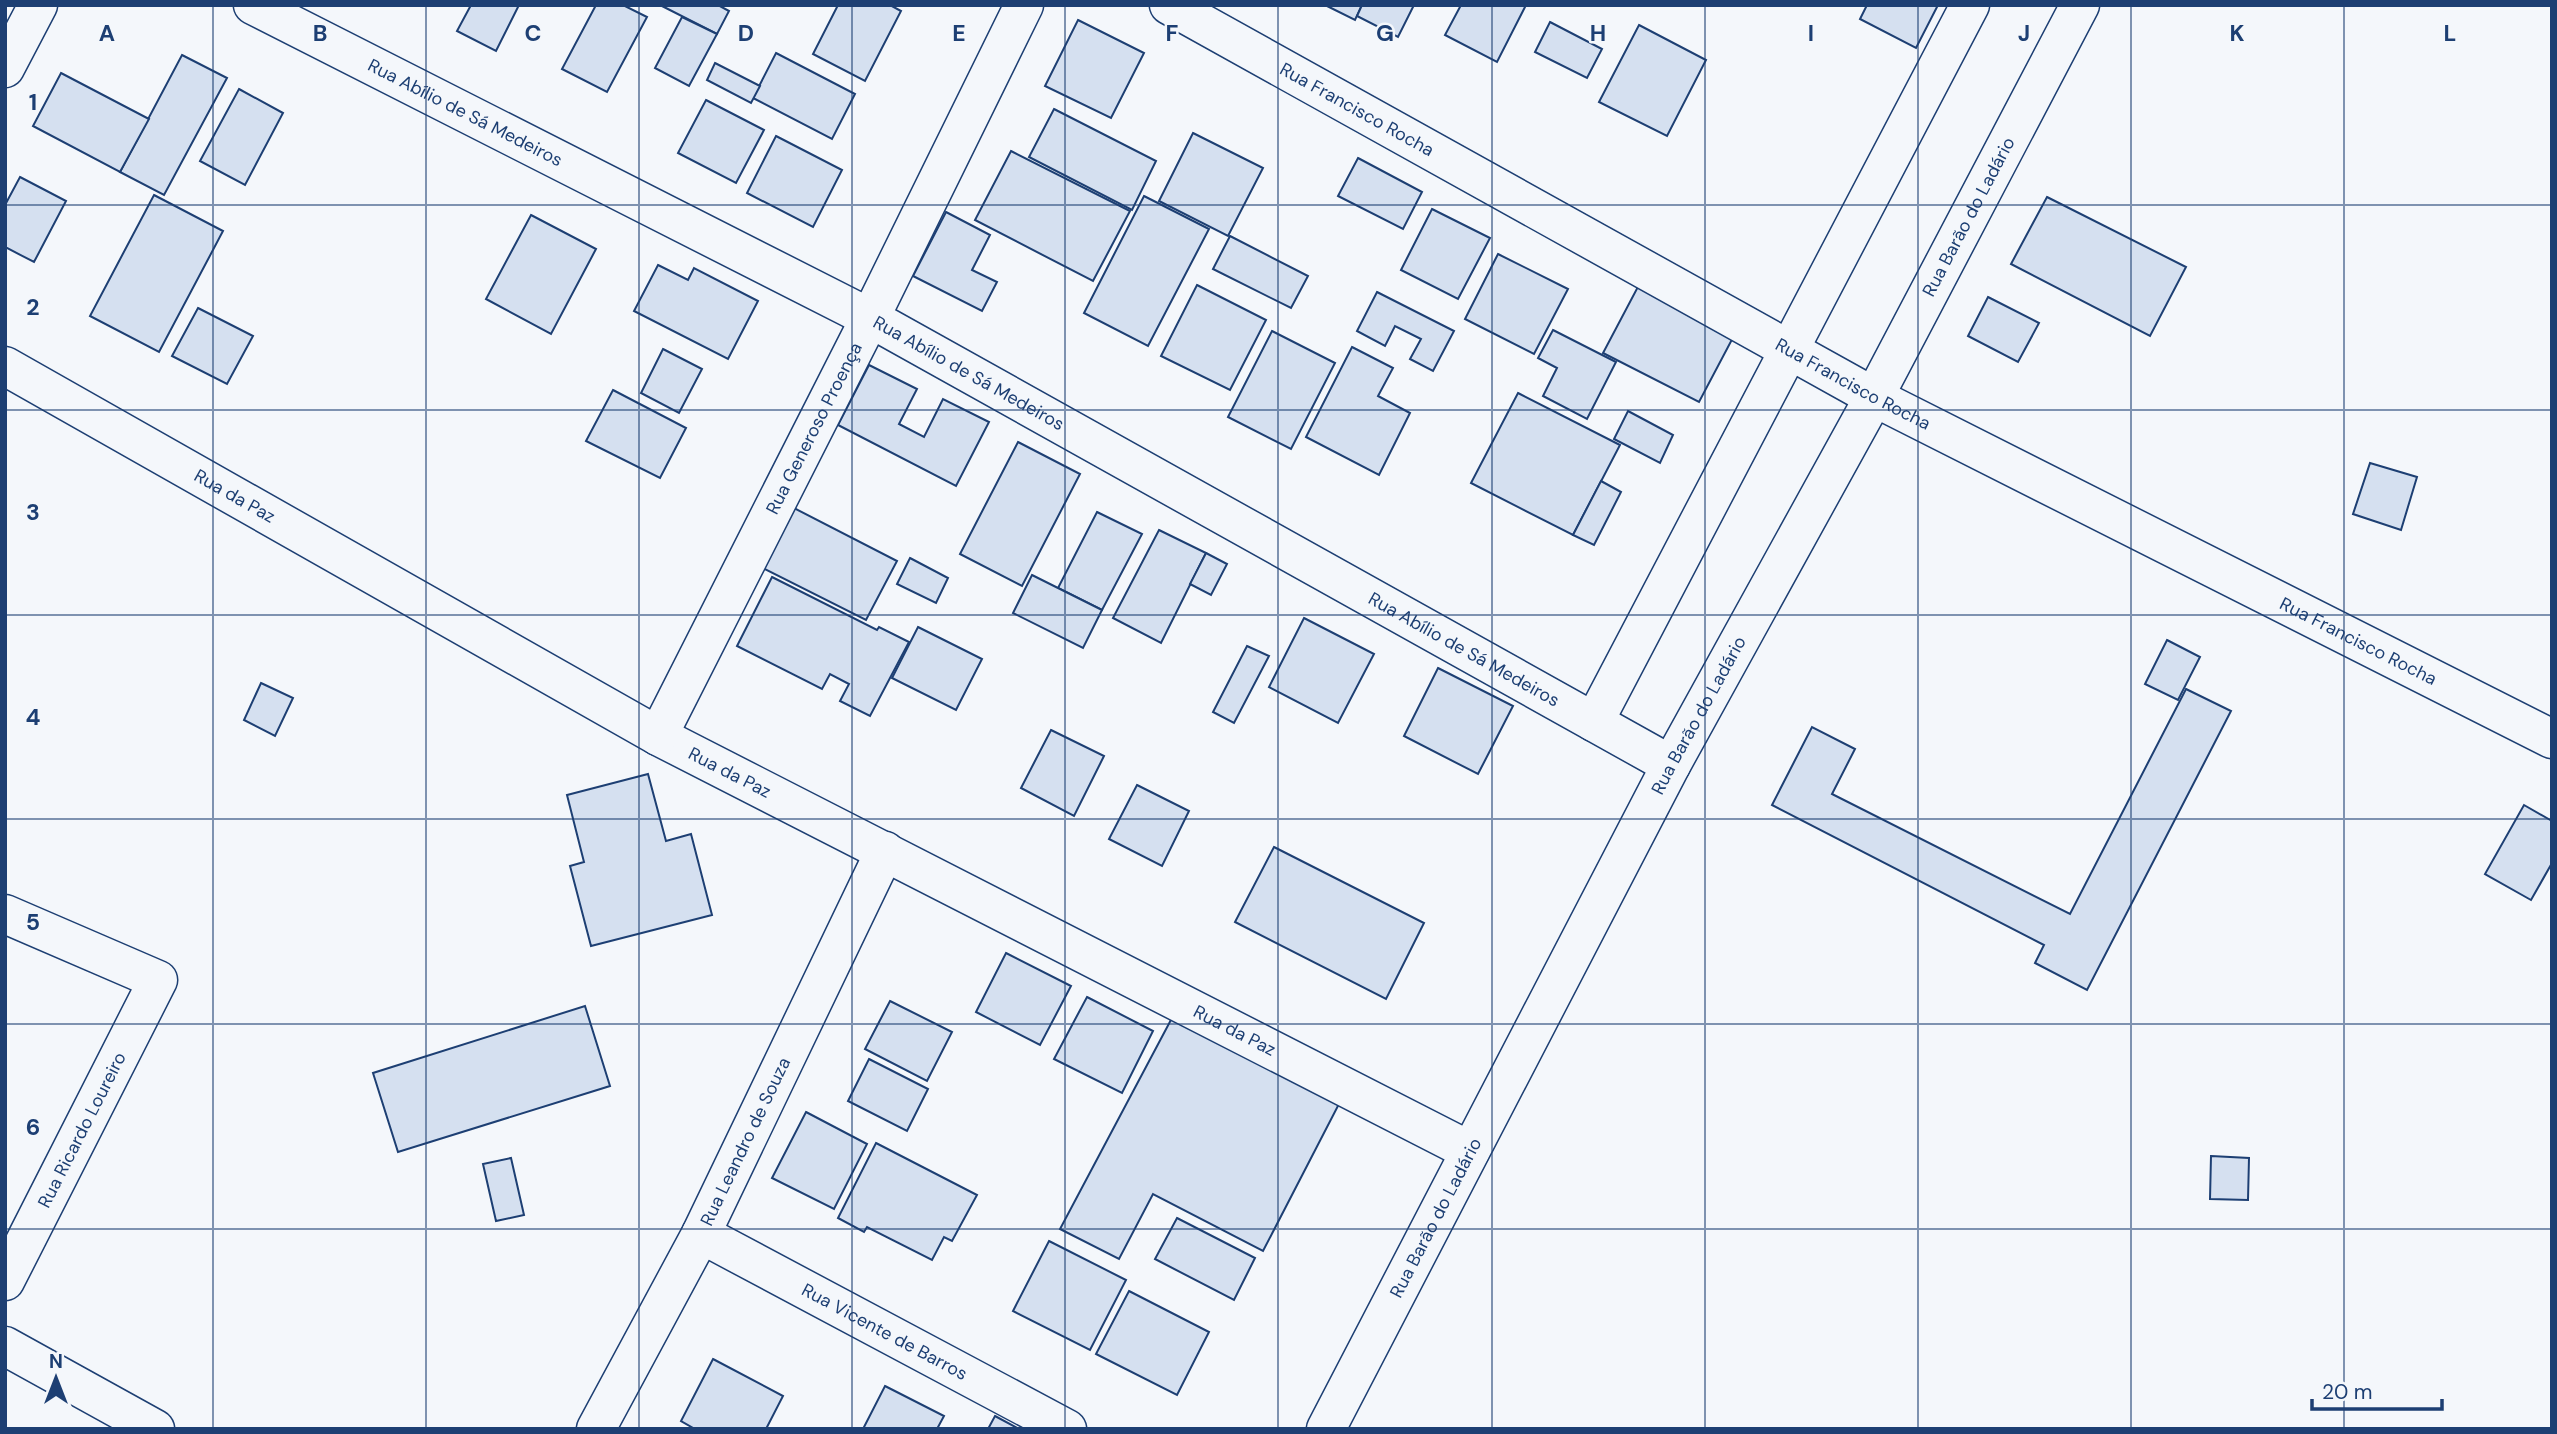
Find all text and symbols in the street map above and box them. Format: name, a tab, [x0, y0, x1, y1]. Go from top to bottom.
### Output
text: A	[99, 18, 115, 48]
text: B	[313, 18, 327, 48]
text: C	[525, 18, 541, 48]
text: D	[738, 18, 754, 48]
text: E	[952, 18, 966, 48]
text: F	[1166, 18, 1179, 48]
text: G	[1376, 18, 1394, 48]
text: H	[1590, 18, 1606, 48]
text: I	[1808, 18, 1814, 48]
text: J	[2018, 18, 2030, 48]
text: K	[2229, 18, 2245, 48]
text: L	[2444, 18, 2456, 48]
street label: Rua Abílio de Sá Medeiros	[364, 53, 567, 172]
street label: Rua Francisco Rocha	[1276, 57, 1438, 162]
text: 1	[29, 87, 37, 117]
street label: Rua Barão do Ladário	[1917, 133, 2020, 301]
text: 2	[26, 292, 40, 322]
street label: Rua Abílio de Sá Medeiros	[869, 310, 1069, 436]
street label: Rua Francisco Rocha	[1771, 333, 1935, 436]
street label: Rua Generoso Proença	[760, 338, 868, 518]
street label: Rua da Paz	[190, 464, 280, 529]
text: 3	[26, 497, 40, 527]
street label: Rua Abílio de Sá Medeiros	[1364, 586, 1564, 712]
street label: Rua Francisco Rocha	[2276, 592, 2441, 691]
street label: Rua Barão do Ladário	[1646, 632, 1752, 799]
text: 4	[26, 702, 41, 732]
street label: Rua da Paz	[684, 742, 775, 804]
text: 5	[26, 907, 40, 937]
street label: Rua da Paz	[1189, 1000, 1280, 1062]
street label: Rua Ricardo Loureiro	[32, 1048, 132, 1212]
street label: Rua Leandro de Souza	[695, 1053, 796, 1230]
text: 6	[26, 1112, 40, 1142]
street label: Rua Barão do Ladário	[1384, 1134, 1487, 1302]
street label: Rua Vicente de Barros	[798, 1278, 972, 1386]
north arrow	[21, 1343, 91, 1413]
text: N	[49, 1349, 63, 1374]
scale bar	[2312, 1368, 2442, 1412]
text: 20 m	[2322, 1378, 2373, 1406]

